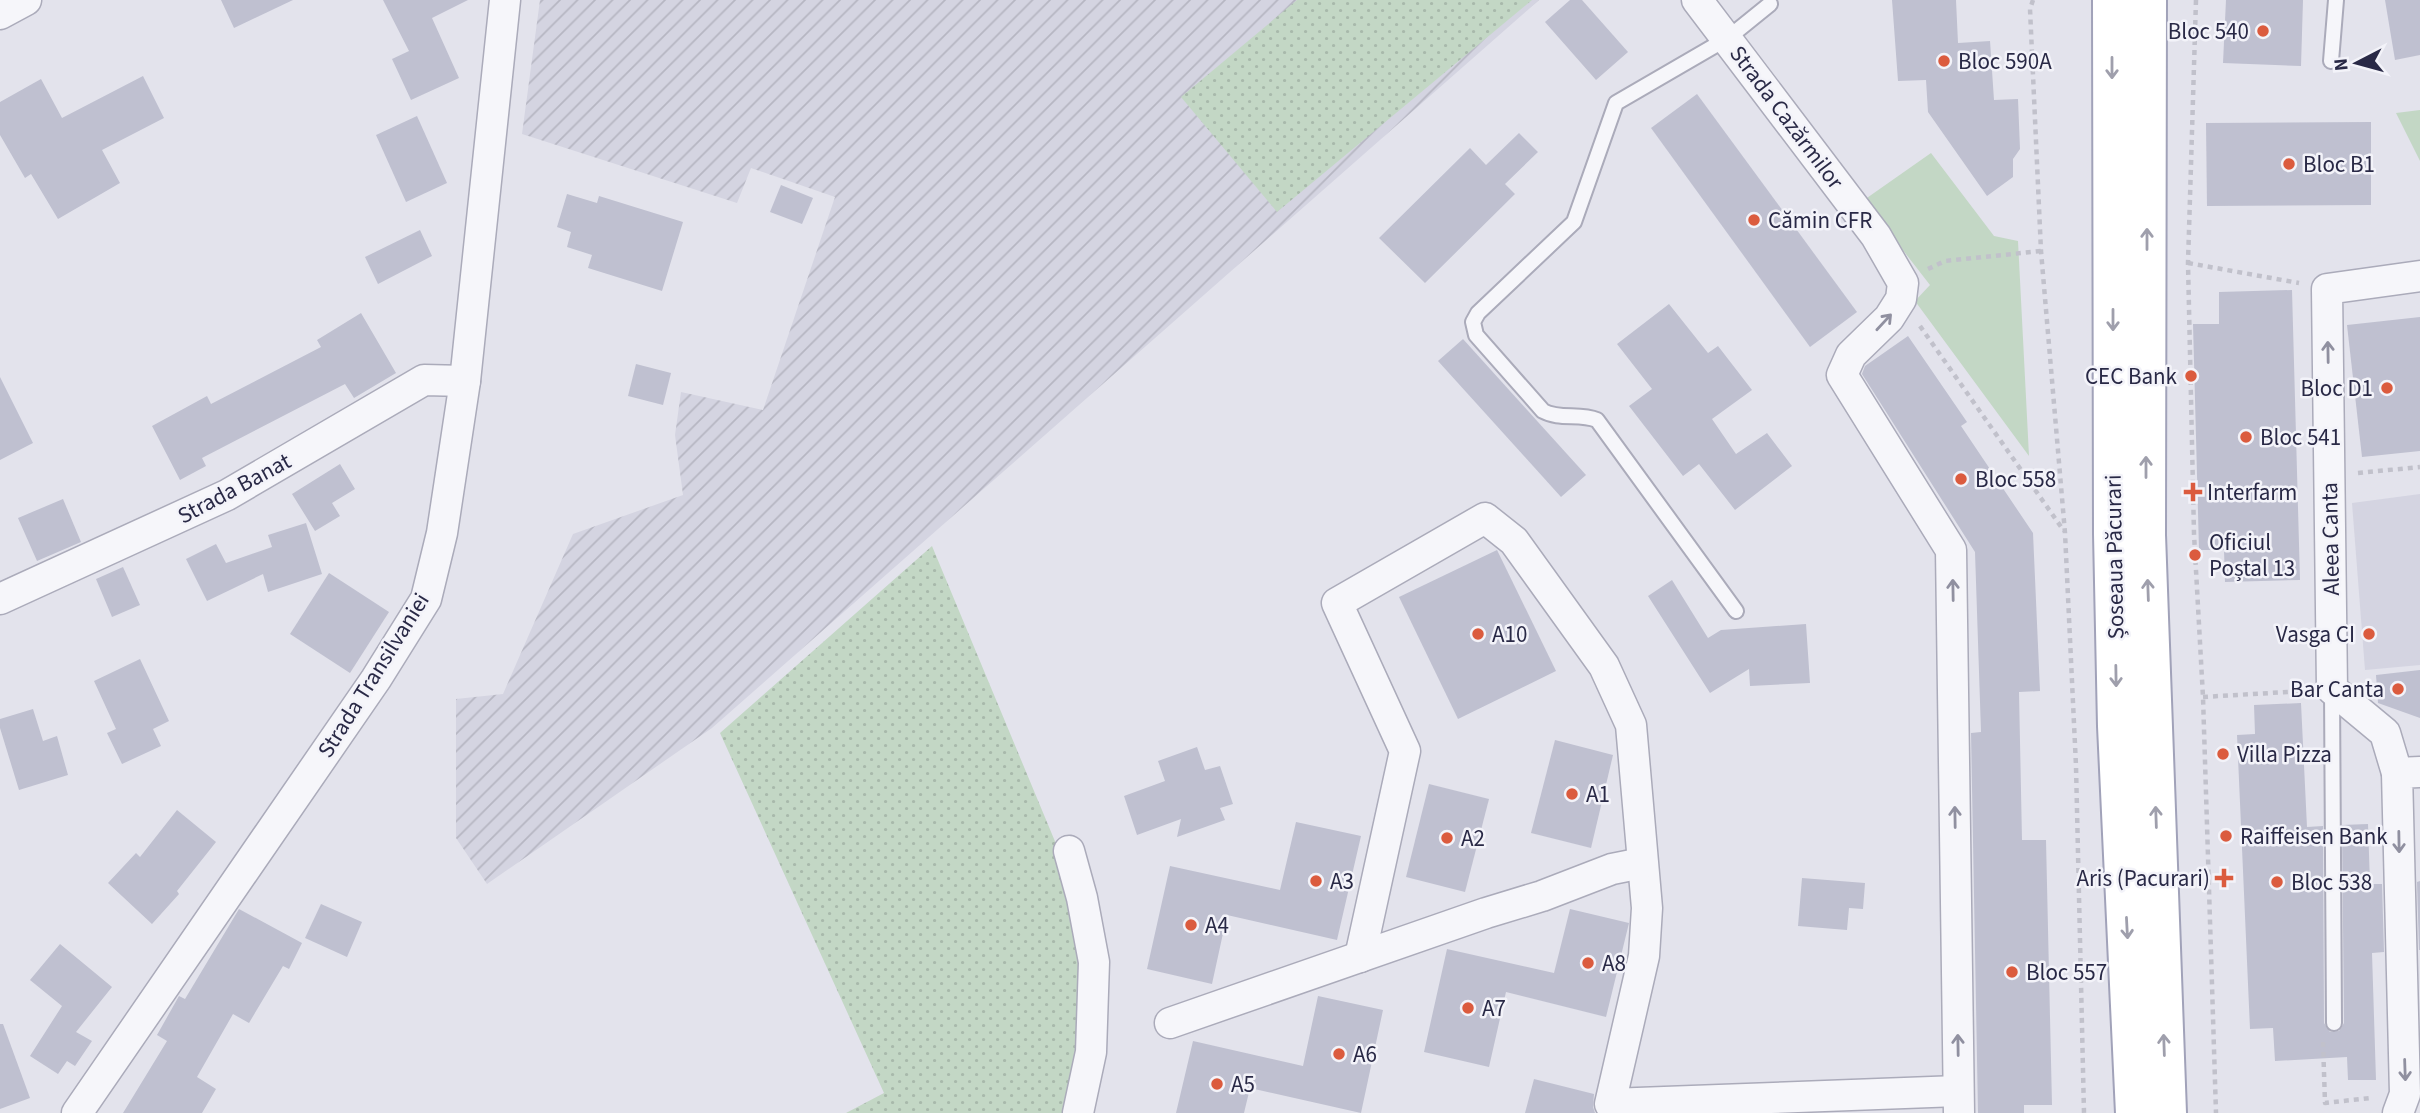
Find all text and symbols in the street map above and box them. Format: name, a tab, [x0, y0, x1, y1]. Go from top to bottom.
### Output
place label: Bloc 540	[2168, 15, 2249, 48]
marker: Bloc 540	[2255, 23, 2271, 39]
north arrow	[2322, 28, 2392, 98]
street label: Strada Cazărmilor	[1722, 39, 1852, 197]
place label: Bloc 590A	[1958, 45, 2052, 78]
marker: Bloc 590A	[1936, 53, 1952, 69]
one-way arrow	[2105, 56, 2119, 79]
text: N	[2327, 57, 2356, 72]
place label: Bloc B1	[2303, 148, 2375, 181]
marker: Bloc B1	[2281, 156, 2297, 172]
place label: Cămin CFR	[1768, 204, 1872, 237]
marker: Cămin CFR	[1746, 212, 1762, 228]
one-way arrow	[2140, 228, 2154, 251]
one-way arrow	[2106, 308, 2120, 331]
one-way arrow	[1875, 314, 1892, 331]
one-way arrow	[2321, 340, 2335, 363]
place label: CEC Bank	[2085, 360, 2178, 393]
marker: CEC Bank	[2183, 368, 2199, 384]
place label: Bloc D1	[2300, 372, 2373, 405]
marker: Bloc D1	[2379, 380, 2395, 396]
place label: Bloc 541	[2260, 421, 2341, 454]
marker: Bloc 541	[2238, 429, 2254, 445]
street label: Strada Banat	[172, 445, 297, 532]
one-way arrow	[2139, 456, 2153, 479]
place label: Bloc 558	[1975, 463, 2056, 496]
marker: Bloc 558	[1953, 471, 1969, 487]
street label: Șoseaua Păcurari	[2097, 474, 2132, 640]
place label: Interfarm	[2207, 476, 2297, 509]
street label: Aleea Canta	[2313, 482, 2348, 596]
marker: Interfarm	[2185, 484, 2201, 500]
place label: Oficiul Poștal 13	[2209, 526, 2295, 585]
marker: Oficiul Poștal 13	[2187, 547, 2203, 563]
one-way arrow	[1946, 579, 1960, 602]
one-way arrow	[2142, 579, 2155, 602]
street label: Strada Transilvaniei	[309, 587, 437, 764]
place label: A10	[1492, 618, 1527, 651]
place label: Vasga CI	[2276, 618, 2355, 651]
marker: A10	[1470, 626, 1486, 642]
marker: Vasga CI	[2361, 626, 2377, 642]
one-way arrow	[2109, 664, 2123, 687]
place label: Bar Canta	[2290, 673, 2384, 706]
marker: Bar Canta	[2390, 681, 2406, 697]
place label: Villa Pizza	[2237, 738, 2332, 771]
marker: Villa Pizza	[2215, 746, 2231, 762]
place label: A1	[1586, 778, 1610, 811]
marker: A1	[1564, 786, 1580, 802]
one-way arrow	[1949, 806, 1962, 829]
one-way arrow	[2149, 806, 2163, 829]
place label: Raiffeisen Bank	[2240, 820, 2388, 853]
place label: A2	[1461, 822, 1485, 855]
marker: Raiffeisen Bank	[2218, 828, 2234, 844]
marker: A2	[1439, 830, 1455, 846]
one-way arrow	[2392, 831, 2405, 854]
place label: Aris (Pacurari)	[2076, 862, 2210, 895]
place label: A3	[1330, 865, 1354, 898]
place label: Bloc 538	[2291, 866, 2372, 899]
marker: Aris (Pacurari)	[2216, 870, 2232, 886]
marker: A3	[1308, 873, 1324, 889]
marker: Bloc 538	[2269, 874, 2285, 890]
place label: A4	[1205, 909, 1229, 942]
one-way arrow	[2120, 916, 2133, 939]
marker: A4	[1183, 917, 1199, 933]
place label: A8	[1602, 947, 1626, 980]
marker: A8	[1580, 955, 1596, 971]
place label: Bloc 557	[2026, 956, 2107, 989]
marker: Bloc 557	[2004, 964, 2020, 980]
place label: A7	[1482, 992, 1506, 1025]
marker: A7	[1460, 1000, 1476, 1016]
one-way arrow	[1951, 1034, 1965, 1057]
one-way arrow	[2158, 1034, 2171, 1057]
place label: A6	[1353, 1038, 1377, 1071]
marker: A6	[1331, 1046, 1347, 1062]
one-way arrow	[2398, 1058, 2411, 1081]
place label: A5	[1231, 1068, 1255, 1101]
marker: A5	[1209, 1076, 1225, 1092]

